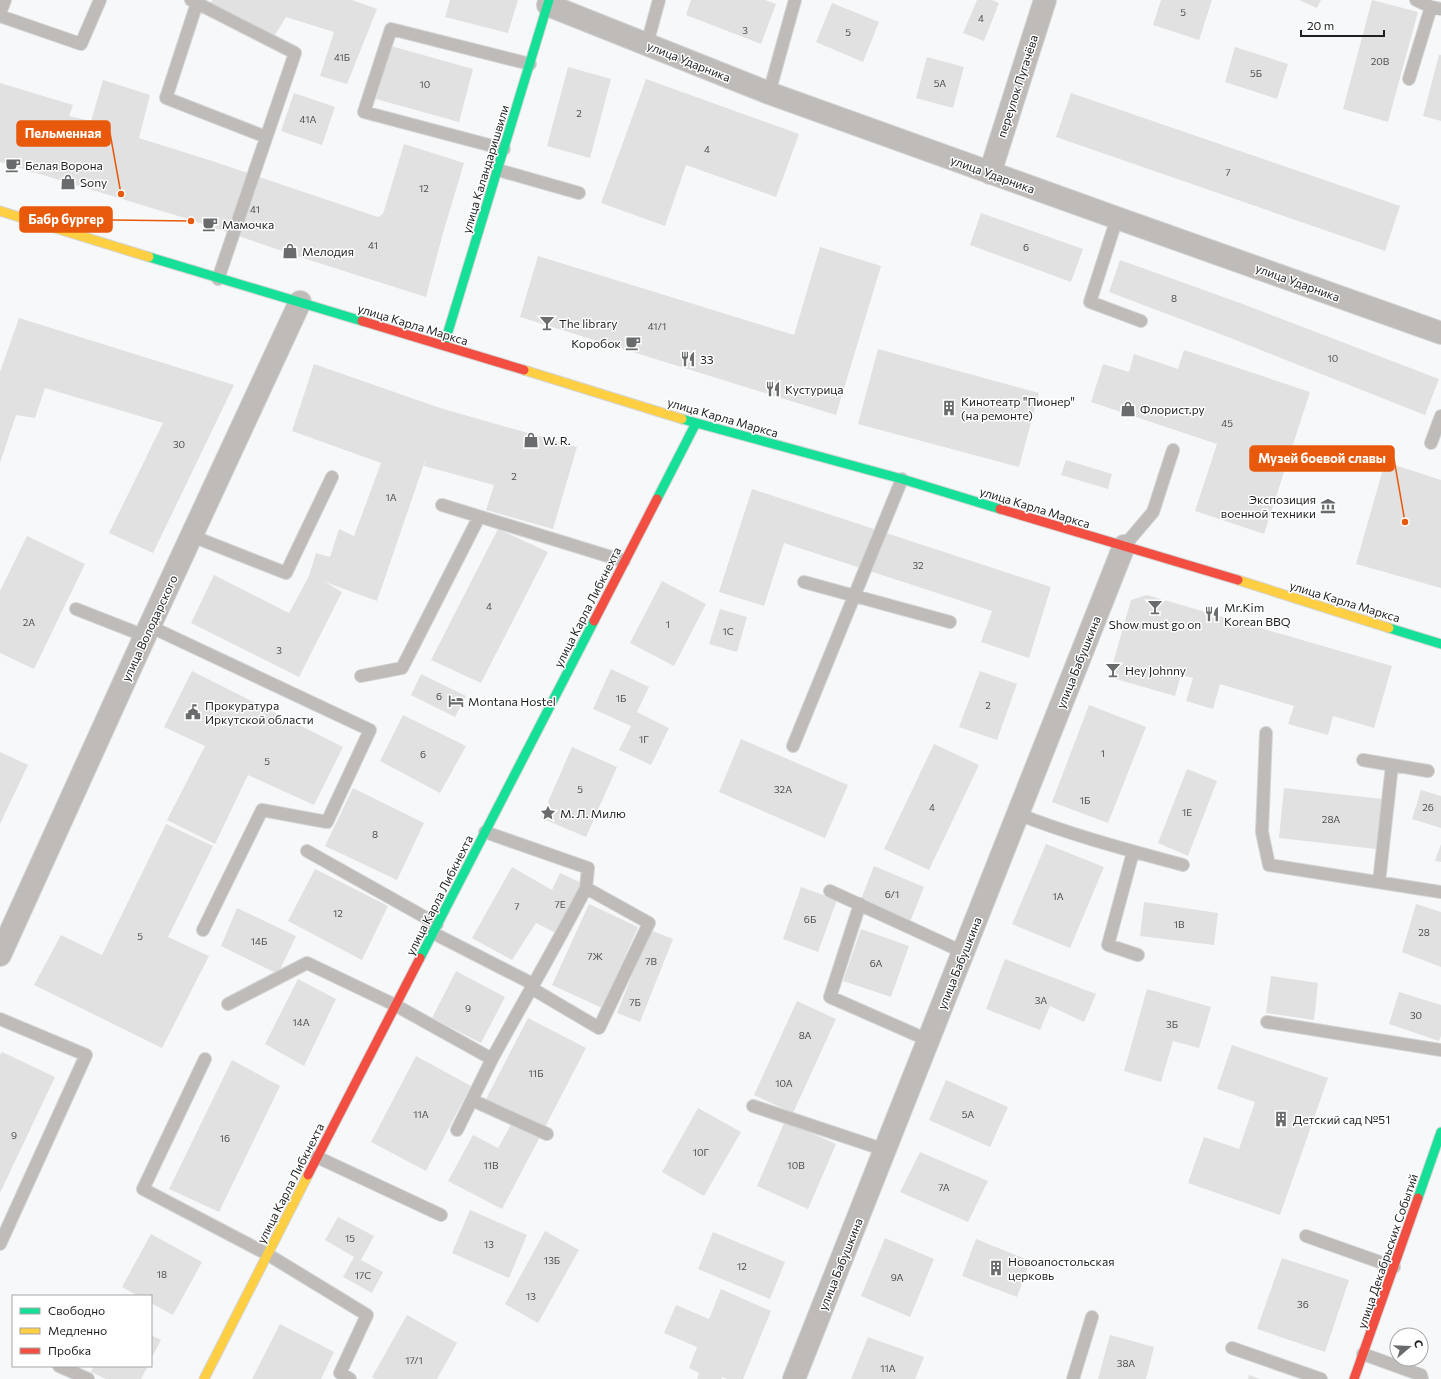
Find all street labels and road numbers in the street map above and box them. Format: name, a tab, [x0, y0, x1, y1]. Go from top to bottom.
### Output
street label: переулок Пугачёва	[994, 33, 1040, 139]
street label: улица Ударника	[645, 38, 733, 84]
street label: улица Каландаришвили	[459, 103, 511, 235]
street label: улица Ударника	[949, 152, 1037, 196]
street label: улица Ударника	[1254, 260, 1342, 304]
street label: улица Карла Маркса	[356, 301, 470, 347]
street label: улица Карла Маркса	[666, 394, 780, 440]
street label: улица Карла Маркса	[978, 484, 1092, 530]
street label: улица Карла Либкнехта	[551, 545, 623, 669]
street label: улица Володарского	[118, 573, 180, 683]
street label: улица Карла Маркса	[1288, 578, 1402, 624]
street label: улица Бабушкина	[1053, 614, 1103, 710]
street label: улица Карла Либкнехта	[403, 833, 475, 957]
street label: улица Бабушкина	[934, 915, 984, 1011]
street label: улица Карла Либкнехта	[254, 1121, 326, 1245]
street label: улица Декабрьских Событий	[1354, 1172, 1420, 1330]
street label: улица Бабушкина	[815, 1216, 865, 1312]

